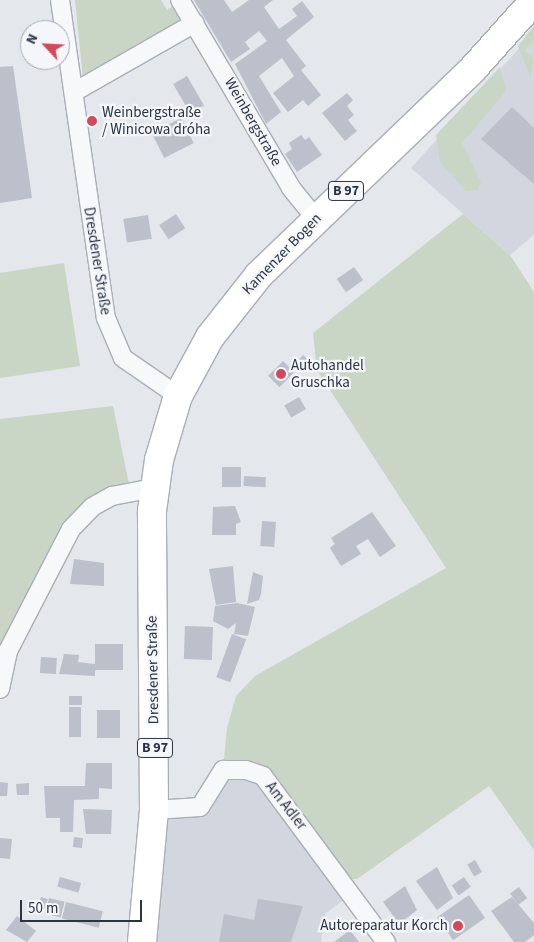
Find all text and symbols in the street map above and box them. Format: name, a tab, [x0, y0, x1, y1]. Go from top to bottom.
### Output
north arrow	[20, 20, 70, 70]
text: N	[21, 31, 43, 48]
street label: Weinbergstraße	[220, 75, 286, 169]
place label: Weinbergstraße / Winicowa dróha	[102, 103, 211, 138]
marker: Weinbergstraße / Winicowa dróha	[86, 115, 98, 127]
road number: B 97	[327, 180, 365, 202]
street label: Dresdener Straße	[80, 206, 114, 316]
street label: Kamenzer Bogen	[239, 210, 325, 298]
place label: Autohandel Gruschka	[291, 356, 364, 391]
marker: Autohandel Gruschka	[275, 368, 287, 380]
street label: Dresdener Straße	[143, 615, 163, 725]
road number: B 97	[136, 736, 174, 760]
street label: Am Adler	[262, 778, 310, 834]
scale bar	[22, 890, 145, 922]
text: 50 m	[28, 898, 58, 919]
place label: Autoreparatur Korch	[320, 917, 448, 935]
marker: Autoreparatur Korch	[452, 920, 464, 932]

